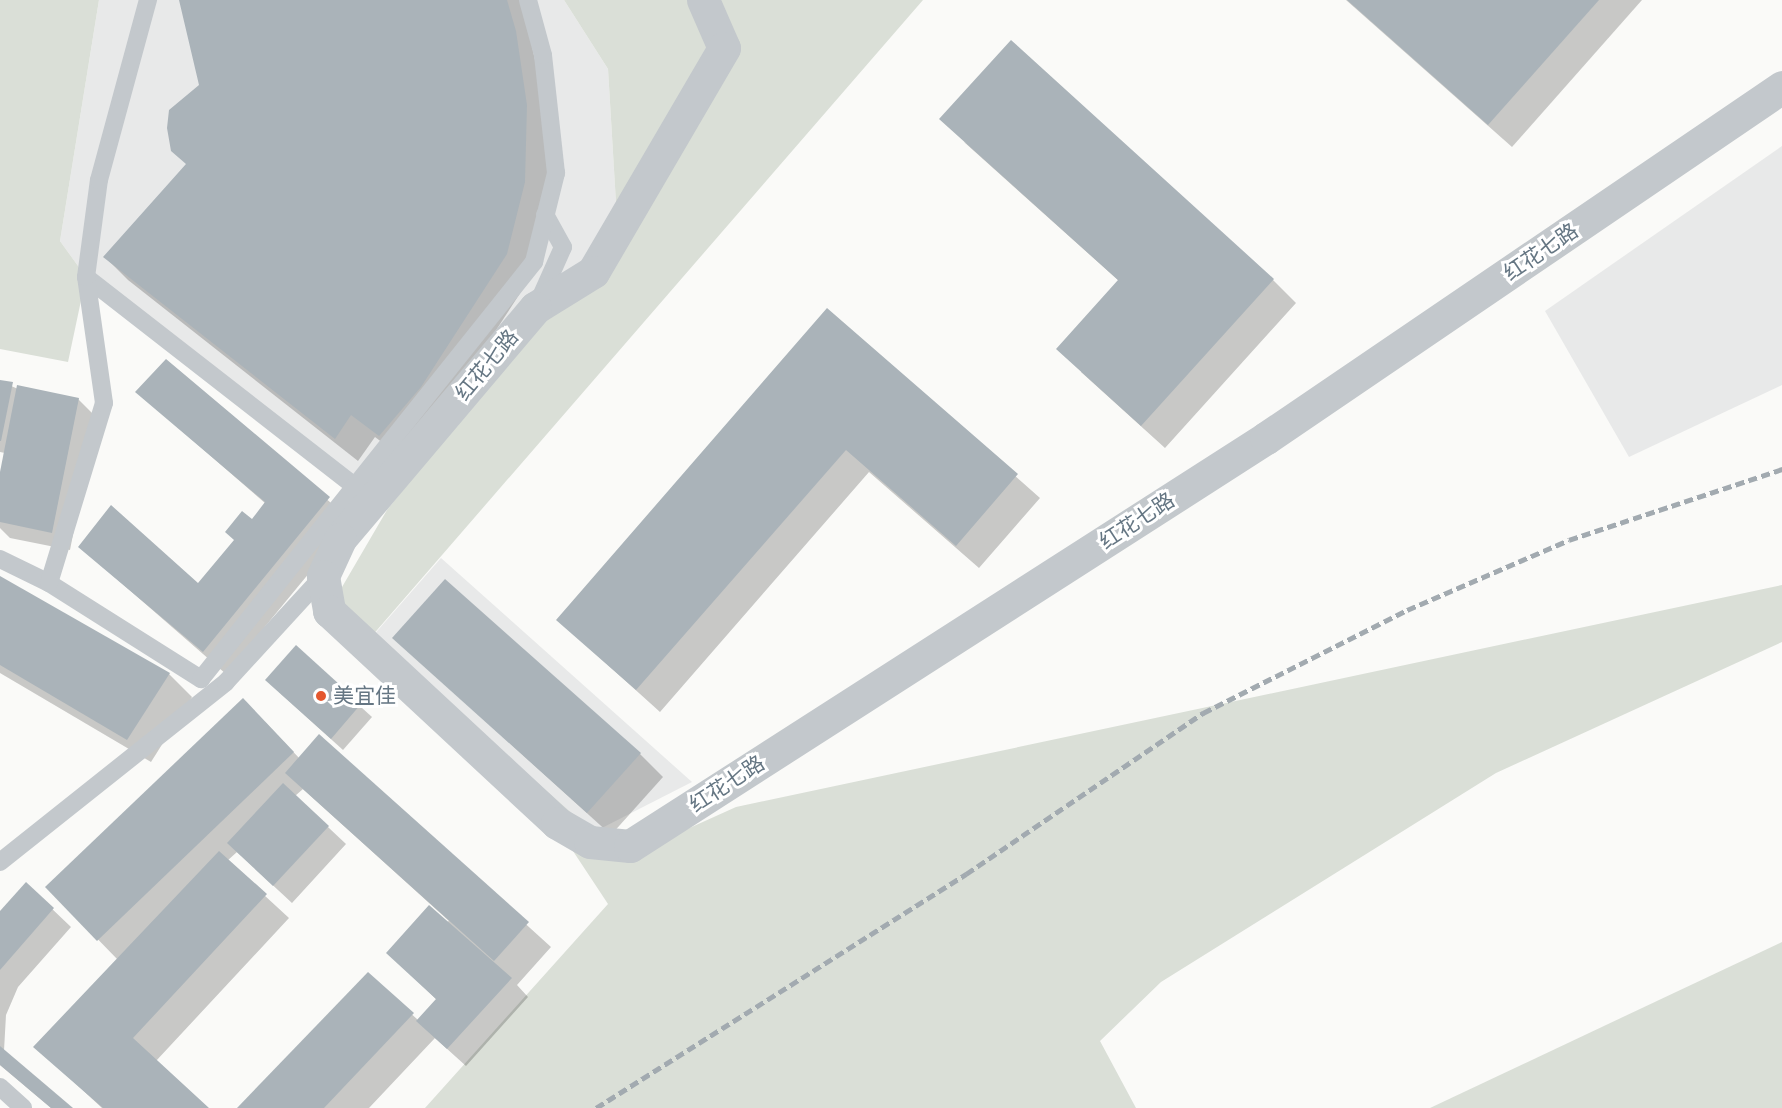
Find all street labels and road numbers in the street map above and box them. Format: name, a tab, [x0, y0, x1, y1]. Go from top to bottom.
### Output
street label: 红花七路	[1499, 218, 1583, 286]
street label: 红花七路	[450, 325, 524, 405]
street label: 红花七路	[1095, 488, 1179, 554]
street label: 红花七路	[685, 751, 769, 817]

